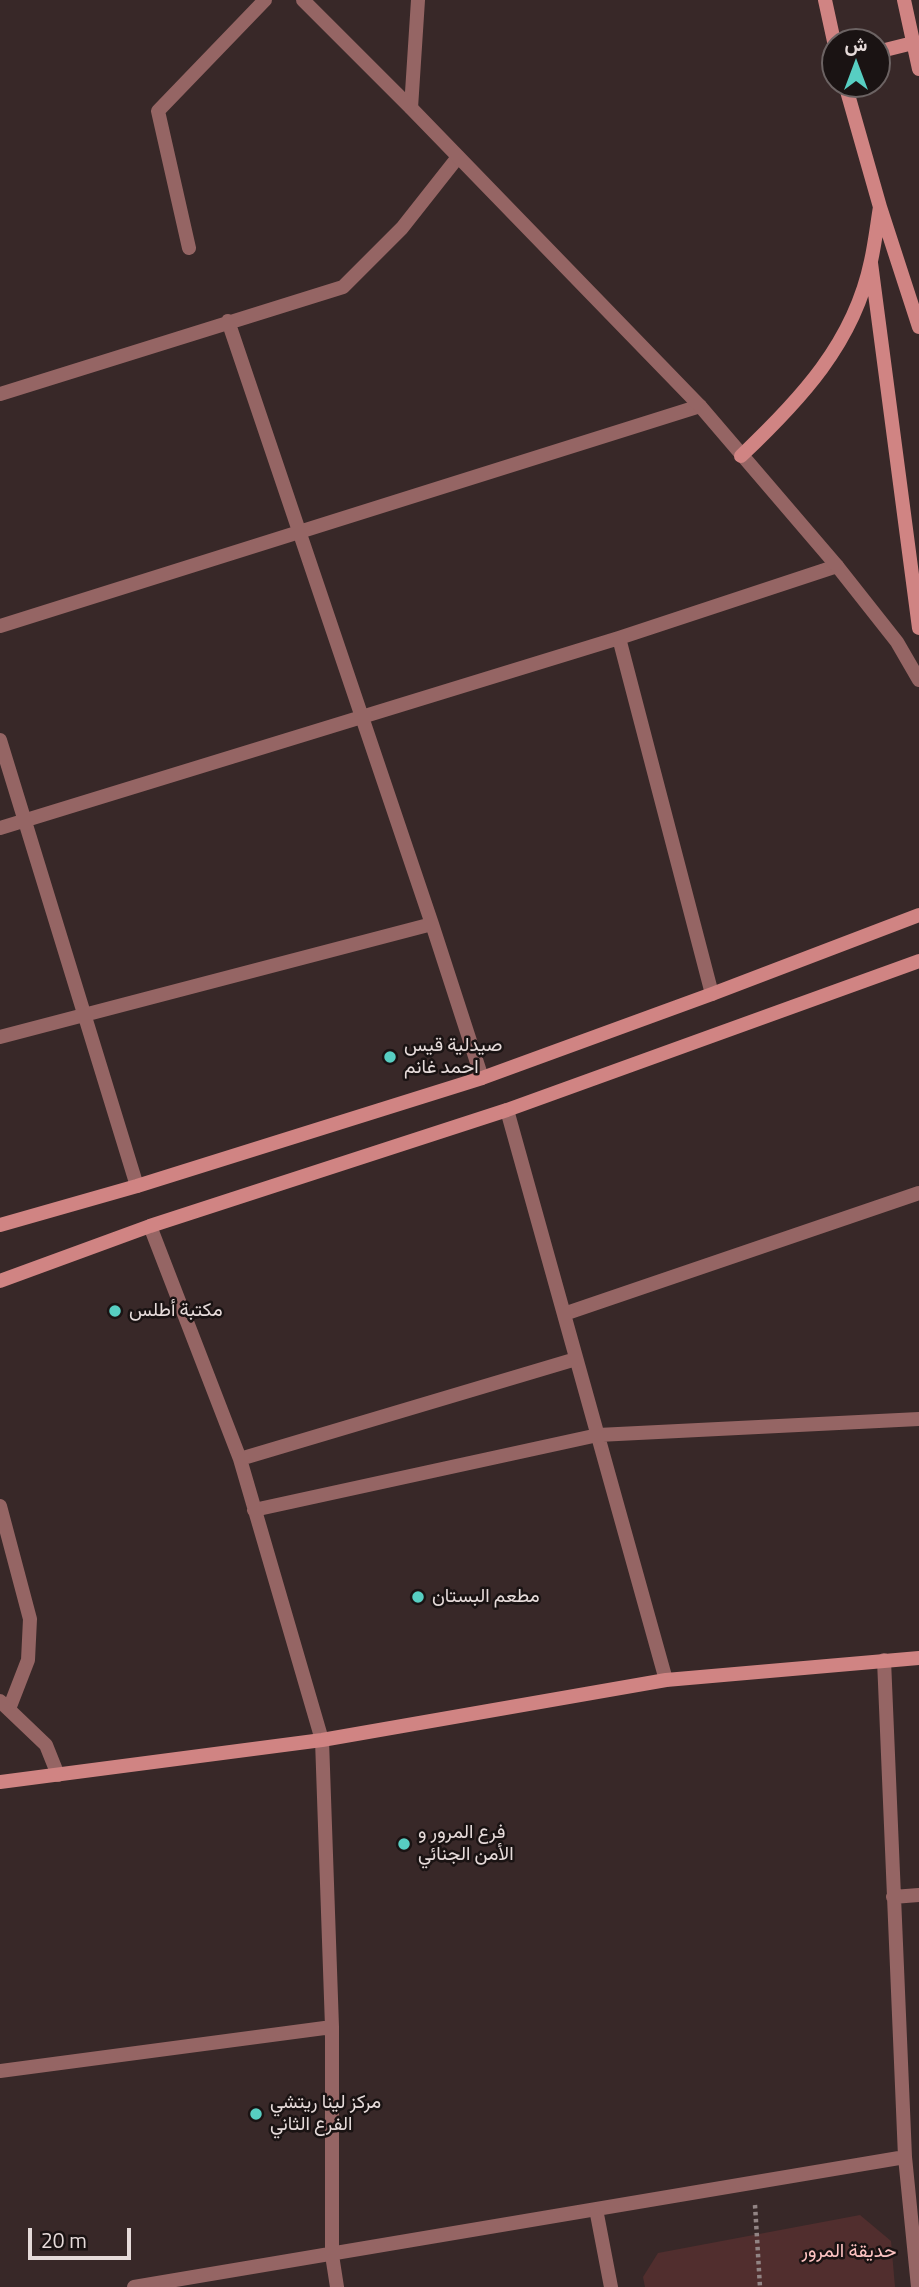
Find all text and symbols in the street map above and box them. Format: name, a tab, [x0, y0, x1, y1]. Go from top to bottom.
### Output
north arrow	[821, 28, 891, 98]
text: ش	[845, 29, 867, 58]
place label: صيدلية قيس احمد غانم	[404, 1035, 502, 1079]
marker: صيدلية قيس احمد غانم	[382, 1049, 398, 1065]
place label: مكتبة أطلس	[129, 1300, 223, 1322]
marker: مكتبة أطلس	[107, 1303, 123, 1319]
place label: مطعم البستان	[432, 1586, 540, 1608]
marker: مطعم البستان	[410, 1589, 426, 1605]
place label: فرع المرور و الأمن الجنائي	[418, 1822, 514, 1866]
marker: فرع المرور و الأمن الجنائي	[396, 1836, 412, 1852]
place label: مركز لينا ريتشي الفرع الثاني	[270, 2092, 381, 2136]
marker: مركز لينا ريتشي الفرع الثاني	[248, 2106, 264, 2122]
scale bar	[32, 2214, 135, 2258]
text: 20 m	[41, 2224, 87, 2256]
park label: حديقة المرور	[801, 2241, 897, 2263]

